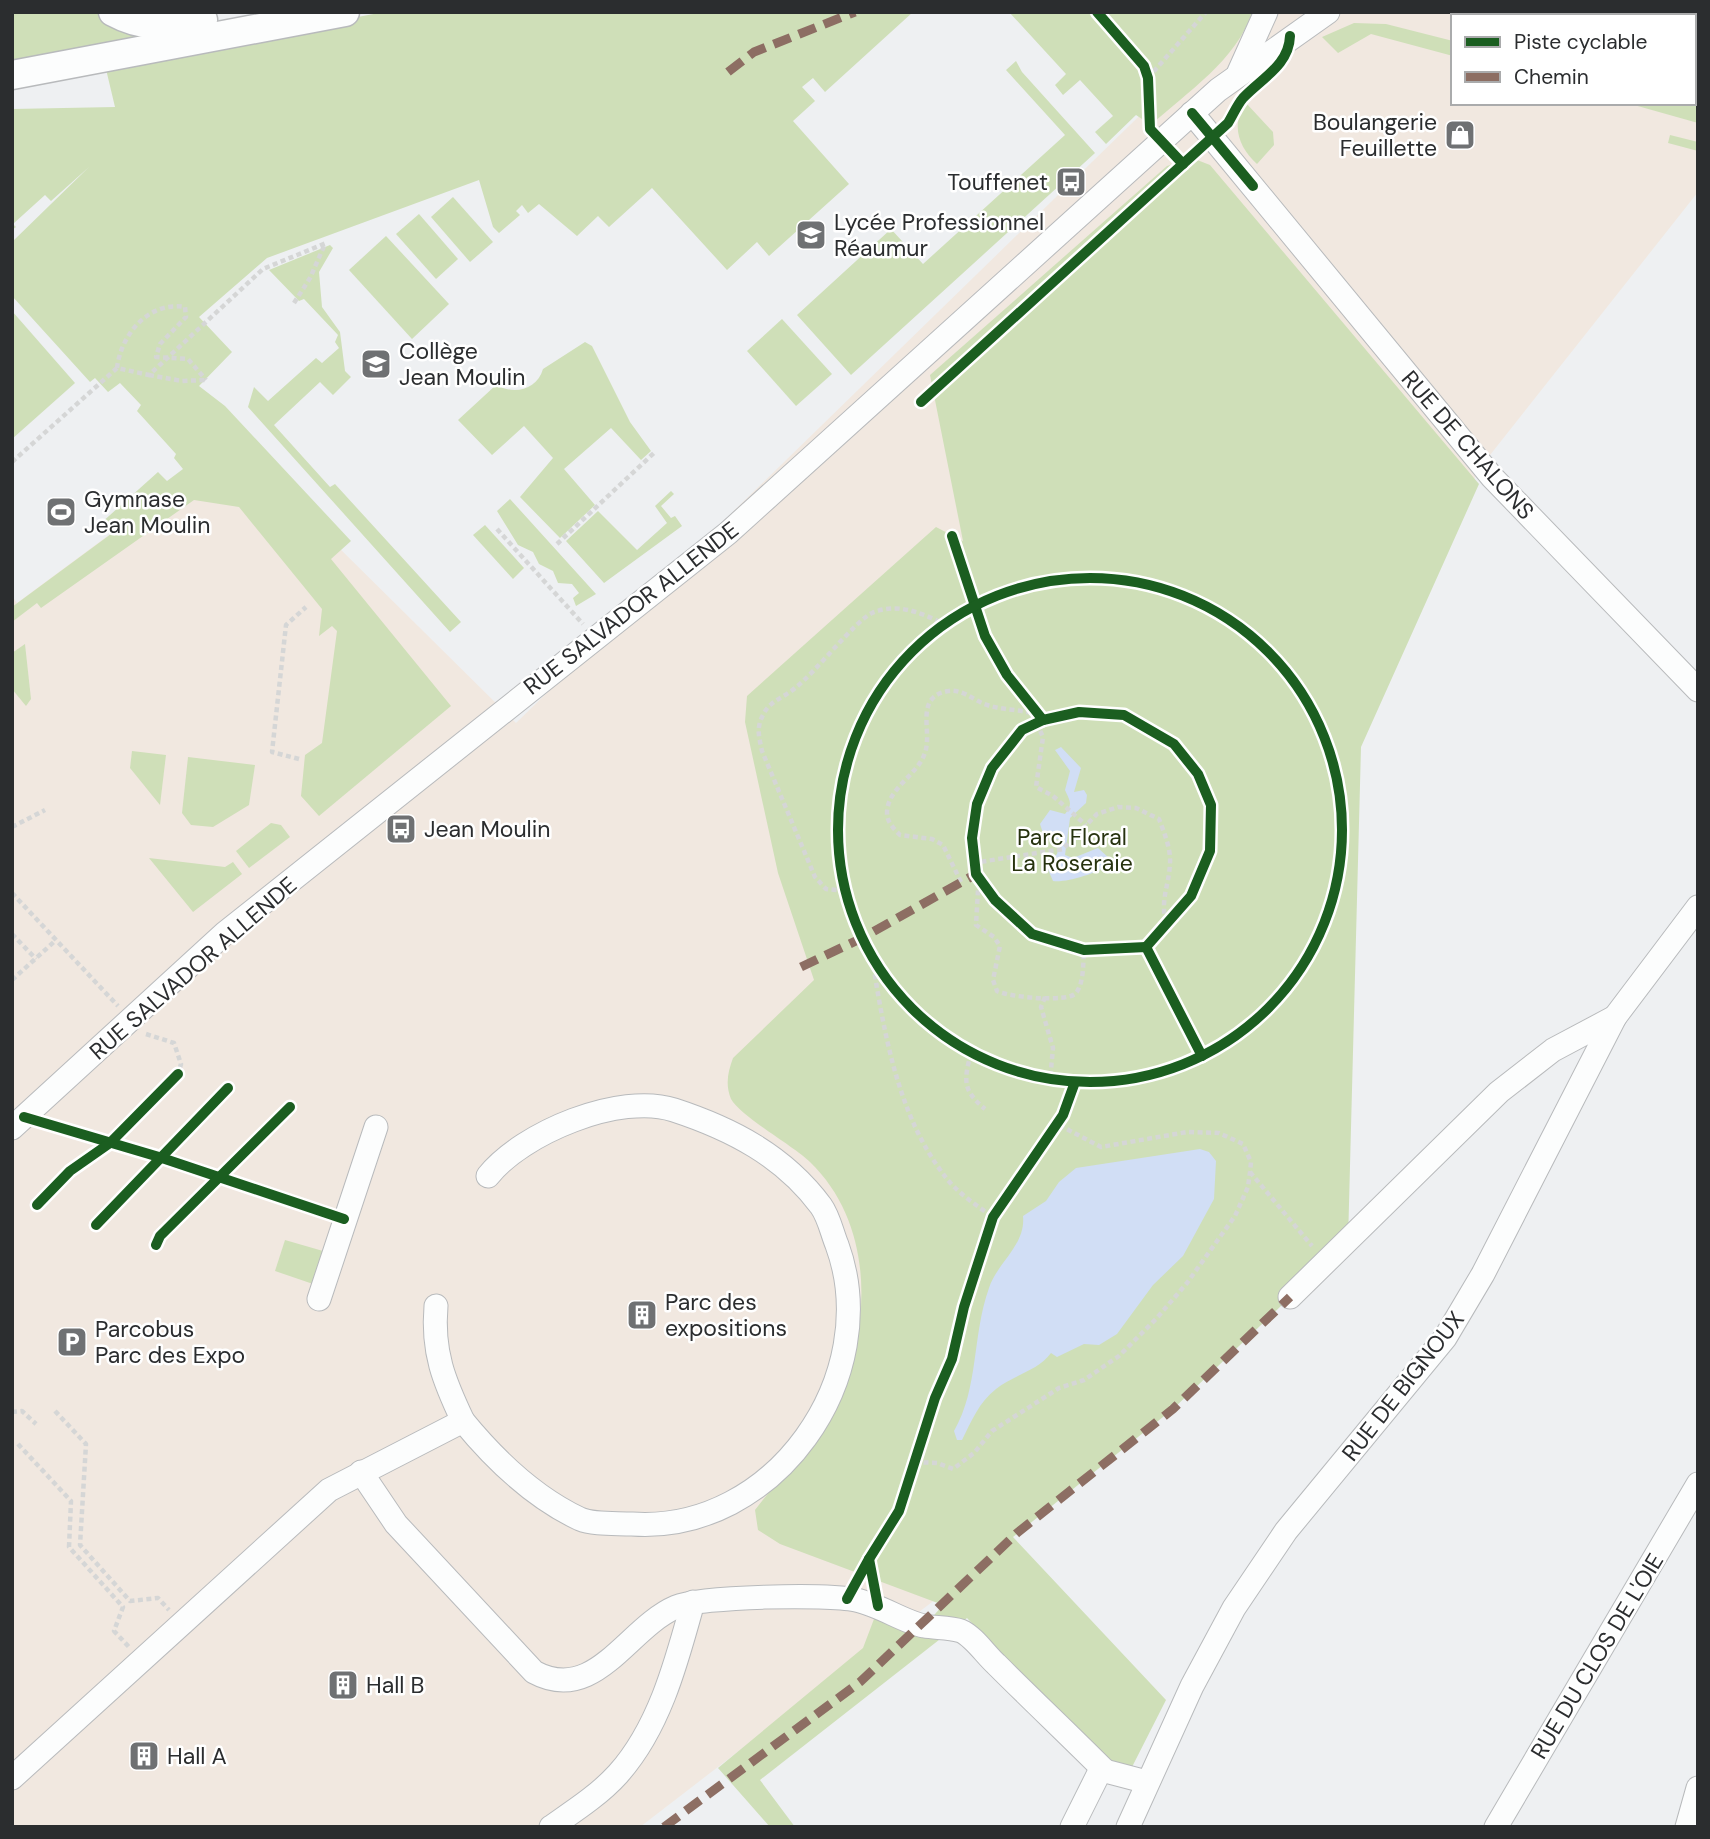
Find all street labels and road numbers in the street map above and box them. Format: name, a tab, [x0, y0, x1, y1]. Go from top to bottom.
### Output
street label: RUE DE CHALONS	[1395, 364, 1541, 526]
street label: RUE SALVADOR ALLENDE	[517, 515, 745, 701]
street label: RUE SALVADOR ALLENDE	[83, 870, 303, 1066]
street label: RUE DE BIGNOUX	[1335, 1305, 1471, 1467]
street label: RUE DU CLOS DE L'OIE	[1524, 1548, 1670, 1764]

